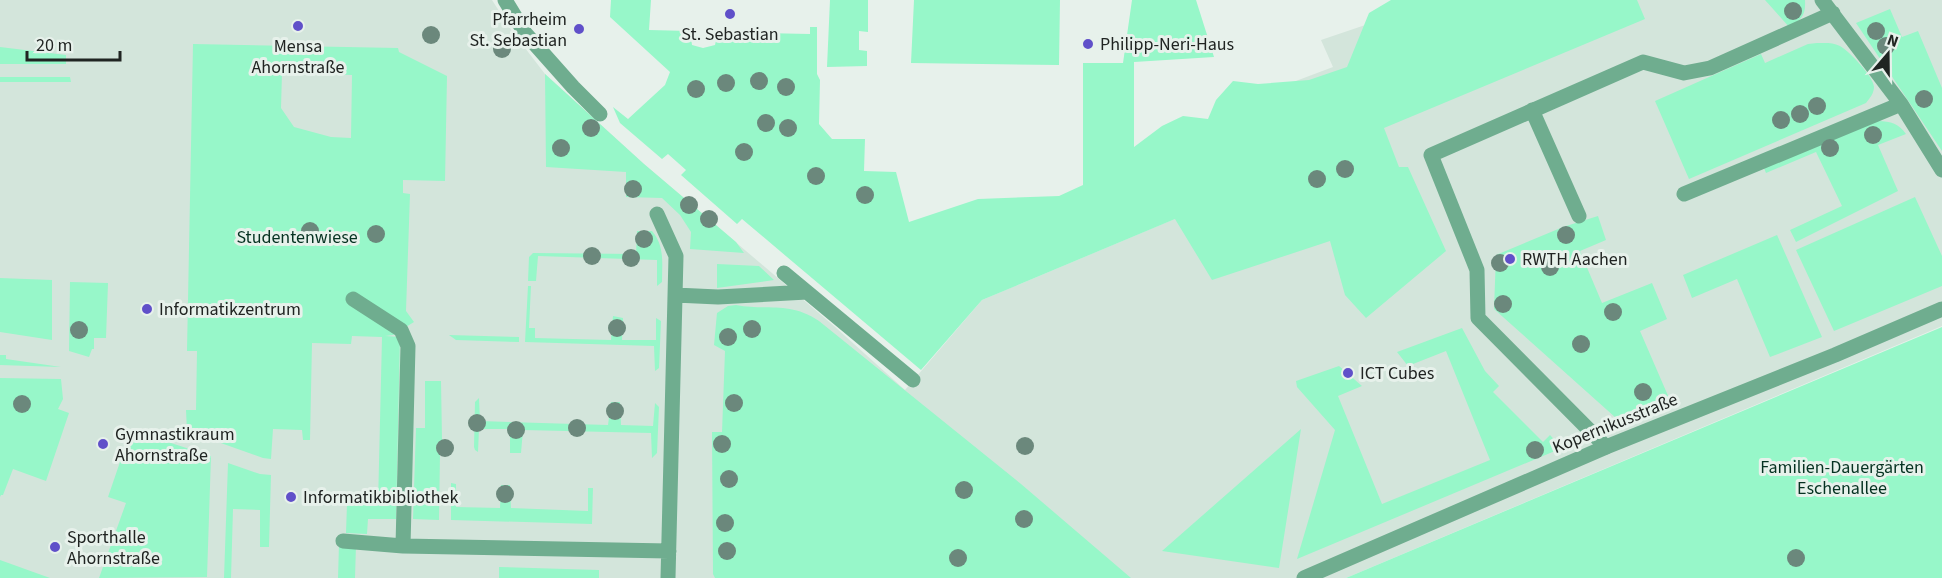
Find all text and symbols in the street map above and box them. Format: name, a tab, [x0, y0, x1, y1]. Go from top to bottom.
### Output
place label: Pfarrheim St. Sebastian	[470, 7, 567, 53]
marker: St. Sebastian	[723, 7, 737, 21]
marker: Mensa Ahornstraße	[291, 19, 305, 33]
marker: Pfarrheim St. Sebastian	[572, 22, 586, 36]
place label: St. Sebastian	[681, 22, 779, 47]
scale bar	[27, 24, 120, 62]
north arrow	[1858, 24, 1918, 84]
text: N	[1884, 29, 1902, 53]
place label: Philipp-Neri-Haus	[1100, 32, 1234, 57]
text: 20 m	[36, 33, 72, 58]
place label: Mensa Ahornstraße	[252, 34, 345, 80]
marker: Philipp-Neri-Haus	[1081, 37, 1095, 51]
park label: Studentenwiese	[236, 225, 358, 250]
place label: RWTH Aachen	[1522, 247, 1628, 272]
marker: RWTH Aachen	[1503, 252, 1517, 266]
place label: Informatikzentrum	[159, 297, 301, 322]
marker: Informatikzentrum	[140, 302, 154, 316]
place label: ICT Cubes	[1360, 361, 1434, 386]
marker: ICT Cubes	[1341, 366, 1355, 380]
street label: Kopernikusstraße	[1549, 387, 1682, 460]
place label: Gymnastikraum Ahornstraße	[115, 422, 235, 468]
marker: Gymnastikraum Ahornstraße	[96, 437, 110, 451]
park label: Familien-Dauergärten Eschenallee	[1760, 455, 1924, 501]
place label: Informatikbibliothek	[303, 485, 458, 510]
marker: Informatikbibliothek	[284, 490, 298, 504]
place label: Sporthalle Ahornstraße	[67, 525, 160, 571]
marker: Sporthalle Ahornstraße	[48, 540, 62, 554]

